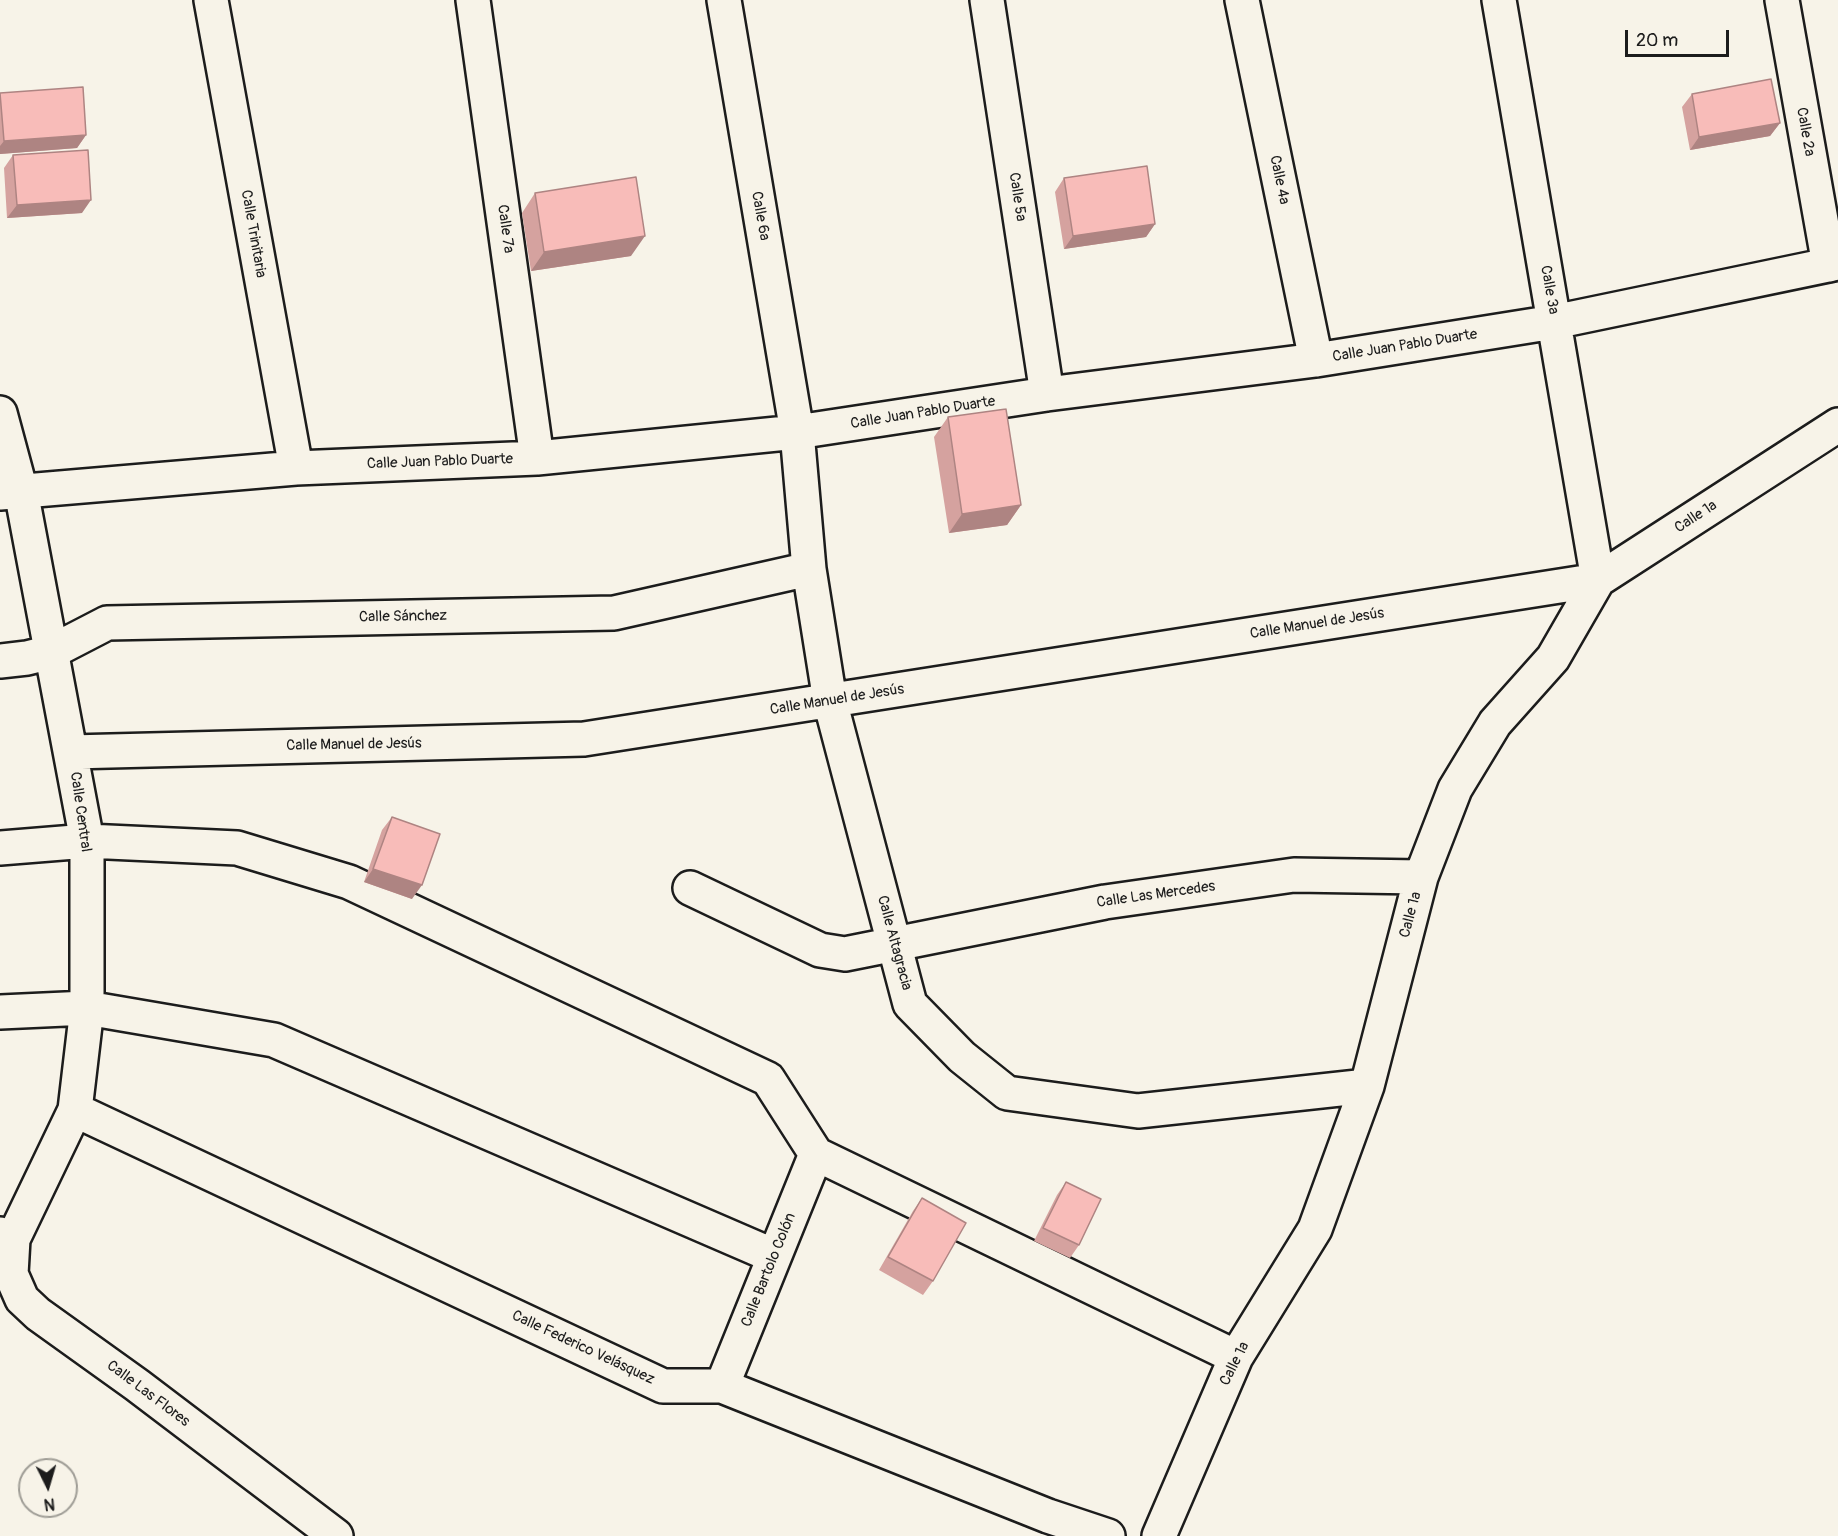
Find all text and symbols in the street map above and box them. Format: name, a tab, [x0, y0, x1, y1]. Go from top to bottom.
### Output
scale bar	[1628, 18, 1732, 56]
text: 20 m	[1636, 29, 1678, 52]
street label: Calle 2a	[1792, 106, 1818, 158]
street label: Calle 4a	[1265, 154, 1293, 206]
street label: Calle 5a	[1004, 171, 1030, 223]
street label: Calle Trinitaria	[236, 189, 270, 279]
street label: Calle 6a	[747, 190, 773, 242]
street label: Calle 7a	[493, 204, 517, 254]
street label: Calle 3a	[1536, 264, 1562, 316]
street label: Calle Juan Pablo Duarte	[1331, 326, 1479, 366]
street label: Calle Juan Pablo Duarte	[849, 393, 997, 433]
street label: Calle Juan Pablo Duarte	[367, 450, 513, 474]
street label: Calle 1a	[1671, 497, 1721, 537]
street label: Calle Manuel de Jesús	[1249, 605, 1385, 643]
street label: Calle Sánchez	[359, 607, 447, 627]
street label: Calle Manuel de Jesús	[769, 681, 905, 719]
street label: Calle Manuel de Jesús	[286, 735, 422, 755]
street label: Calle Central	[65, 771, 95, 853]
street label: Calle Las Mercedes	[1096, 878, 1216, 912]
street label: Calle 1a	[1396, 890, 1426, 940]
street label: Calle Altagracia	[873, 894, 915, 992]
street label: Calle Bartolo Colón	[738, 1210, 800, 1330]
street label: Calle Federico Velásquez	[509, 1307, 657, 1389]
street label: Calle 1a	[1216, 1339, 1254, 1389]
street label: Calle Las Flores	[103, 1357, 193, 1431]
north arrow	[18, 1458, 78, 1518]
text: N	[43, 1494, 56, 1514]

